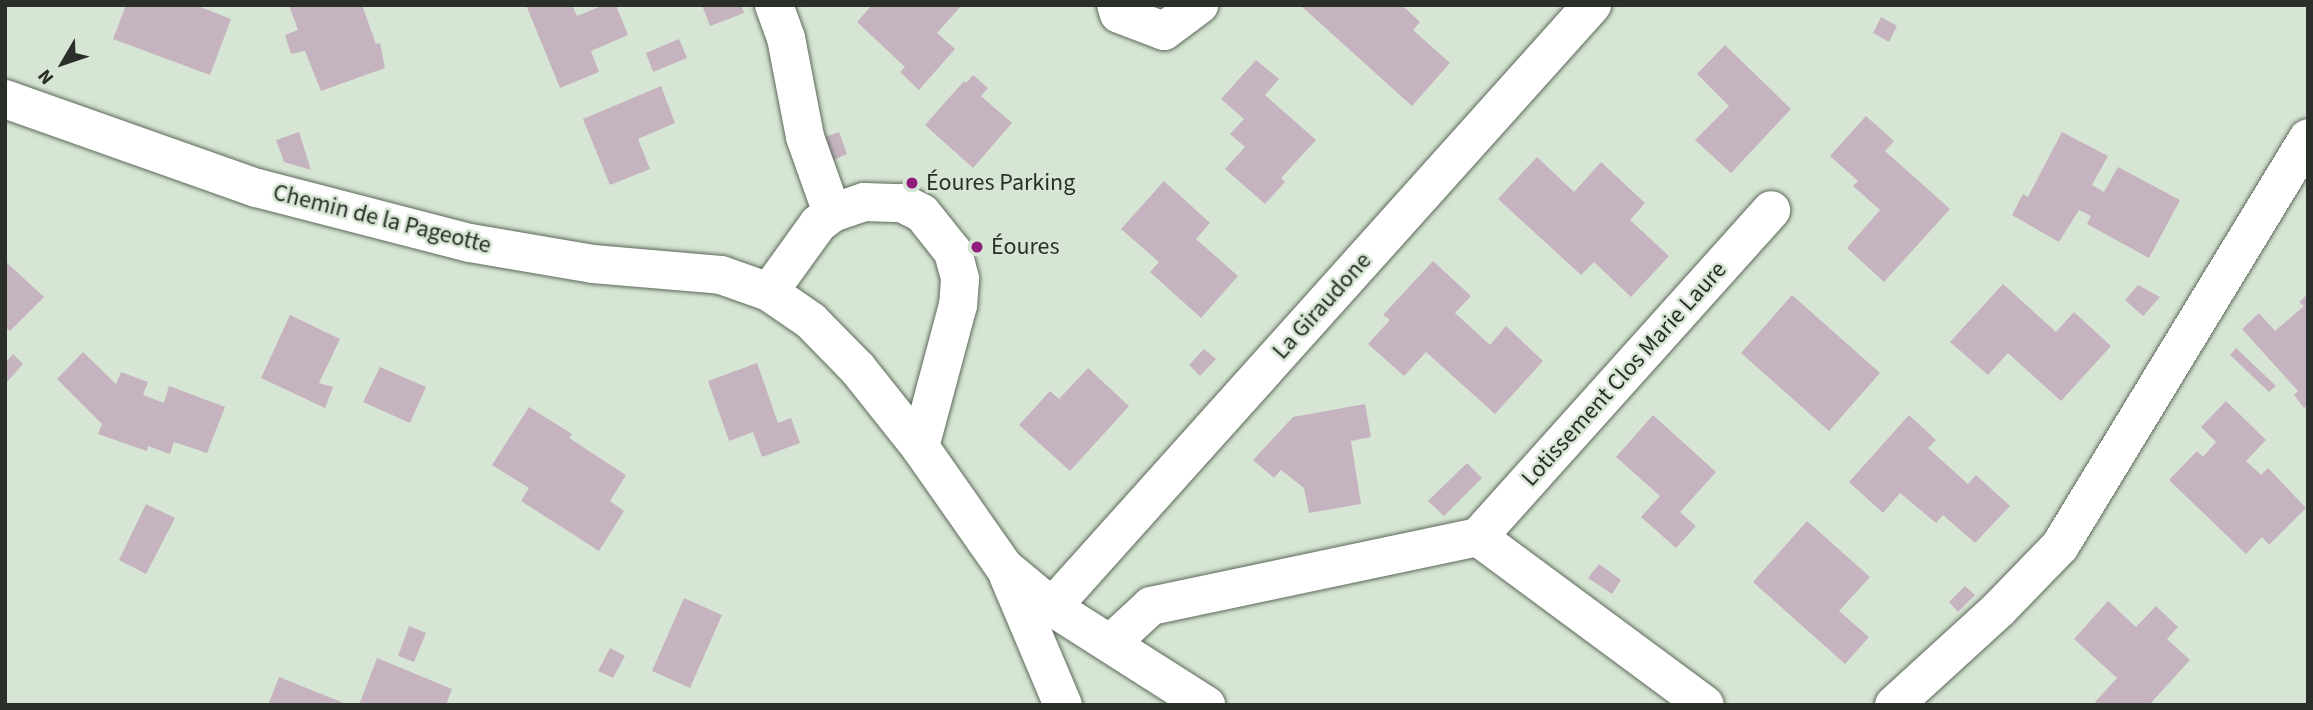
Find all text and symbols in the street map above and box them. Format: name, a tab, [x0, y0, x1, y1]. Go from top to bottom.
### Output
north arrow	[28, 28, 98, 98]
text: N	[32, 63, 61, 90]
place label: Éoures Parking	[926, 169, 1075, 197]
marker: Éoures Parking	[904, 175, 920, 191]
street label: Chemin de la Pageotte	[270, 178, 494, 260]
place label: Éoures	[991, 233, 1060, 261]
marker: Éoures	[969, 239, 985, 255]
street label: La Giraudone	[1267, 247, 1377, 365]
street label: Lotissement Clos Marie Laure	[1515, 256, 1733, 492]

